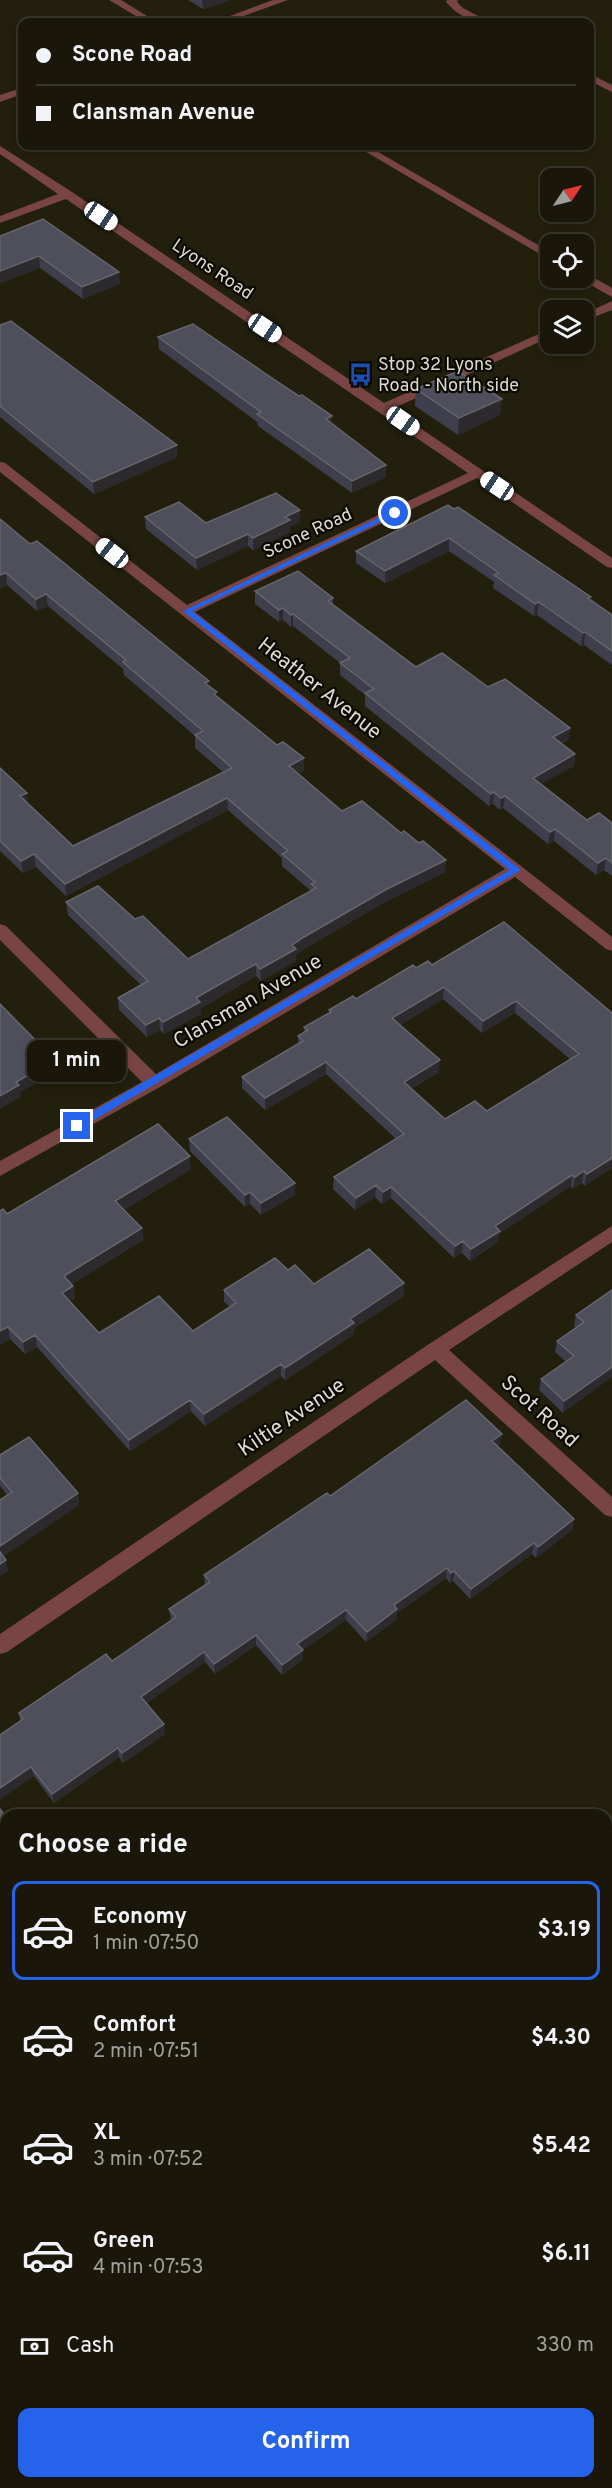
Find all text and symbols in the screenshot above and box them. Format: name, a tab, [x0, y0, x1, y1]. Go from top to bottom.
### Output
text: Scone Road	[72, 42, 192, 69]
text: Clansman Avenue	[72, 100, 255, 127]
north arrow	[540, 168, 594, 222]
map controls	[540, 168, 594, 354]
car	[81, 198, 121, 234]
street label: Lyons Road	[167, 234, 257, 306]
button: locate	[540, 234, 594, 288]
button: layers	[540, 300, 594, 354]
car	[245, 310, 285, 346]
place label: Stop 32 Lyons Road - North side	[378, 354, 519, 398]
bus stop icon: Stop 32 Lyons Road - North side	[347, 362, 373, 388]
car	[383, 403, 423, 439]
car	[477, 468, 517, 504]
route start	[381, 499, 408, 526]
street label: Scone Road	[260, 503, 356, 565]
car	[92, 535, 132, 571]
street label: Heather Avenue	[251, 632, 387, 746]
street label: Clansman Avenue	[169, 948, 327, 1056]
callout: 1 min	[28, 1039, 127, 1081]
text: 1 min	[52, 1048, 101, 1074]
route end	[63, 1112, 90, 1139]
street label: Scot Road	[494, 1370, 584, 1454]
street label: Kiltie Avenue	[233, 1372, 351, 1464]
text: Choose a ride	[18, 1828, 188, 1862]
icon: car	[21, 1904, 75, 1958]
text: Economy	[93, 1904, 187, 1931]
text: $3.19	[537, 1917, 591, 1944]
text: 1 min · 07:50	[93, 1931, 199, 1957]
icon: car	[21, 2012, 75, 2066]
text: Comfort	[93, 2012, 176, 2039]
text: $4.30	[531, 2025, 591, 2052]
text: 2 min · 07:51	[93, 2039, 199, 2065]
icon: car	[21, 2120, 75, 2174]
text: XL	[93, 2120, 120, 2147]
text: $5.42	[531, 2133, 591, 2160]
text: 3 min · 07:52	[93, 2147, 203, 2173]
icon: car	[21, 2228, 75, 2282]
text: Green	[93, 2228, 155, 2255]
text: $6.11	[541, 2241, 591, 2268]
text: 4 min · 07:53	[93, 2255, 204, 2281]
icon: cash	[18, 2330, 51, 2363]
text: Cash	[66, 2333, 115, 2360]
text: 330 m	[536, 2333, 594, 2359]
button: Confirm	[18, 2408, 594, 2477]

